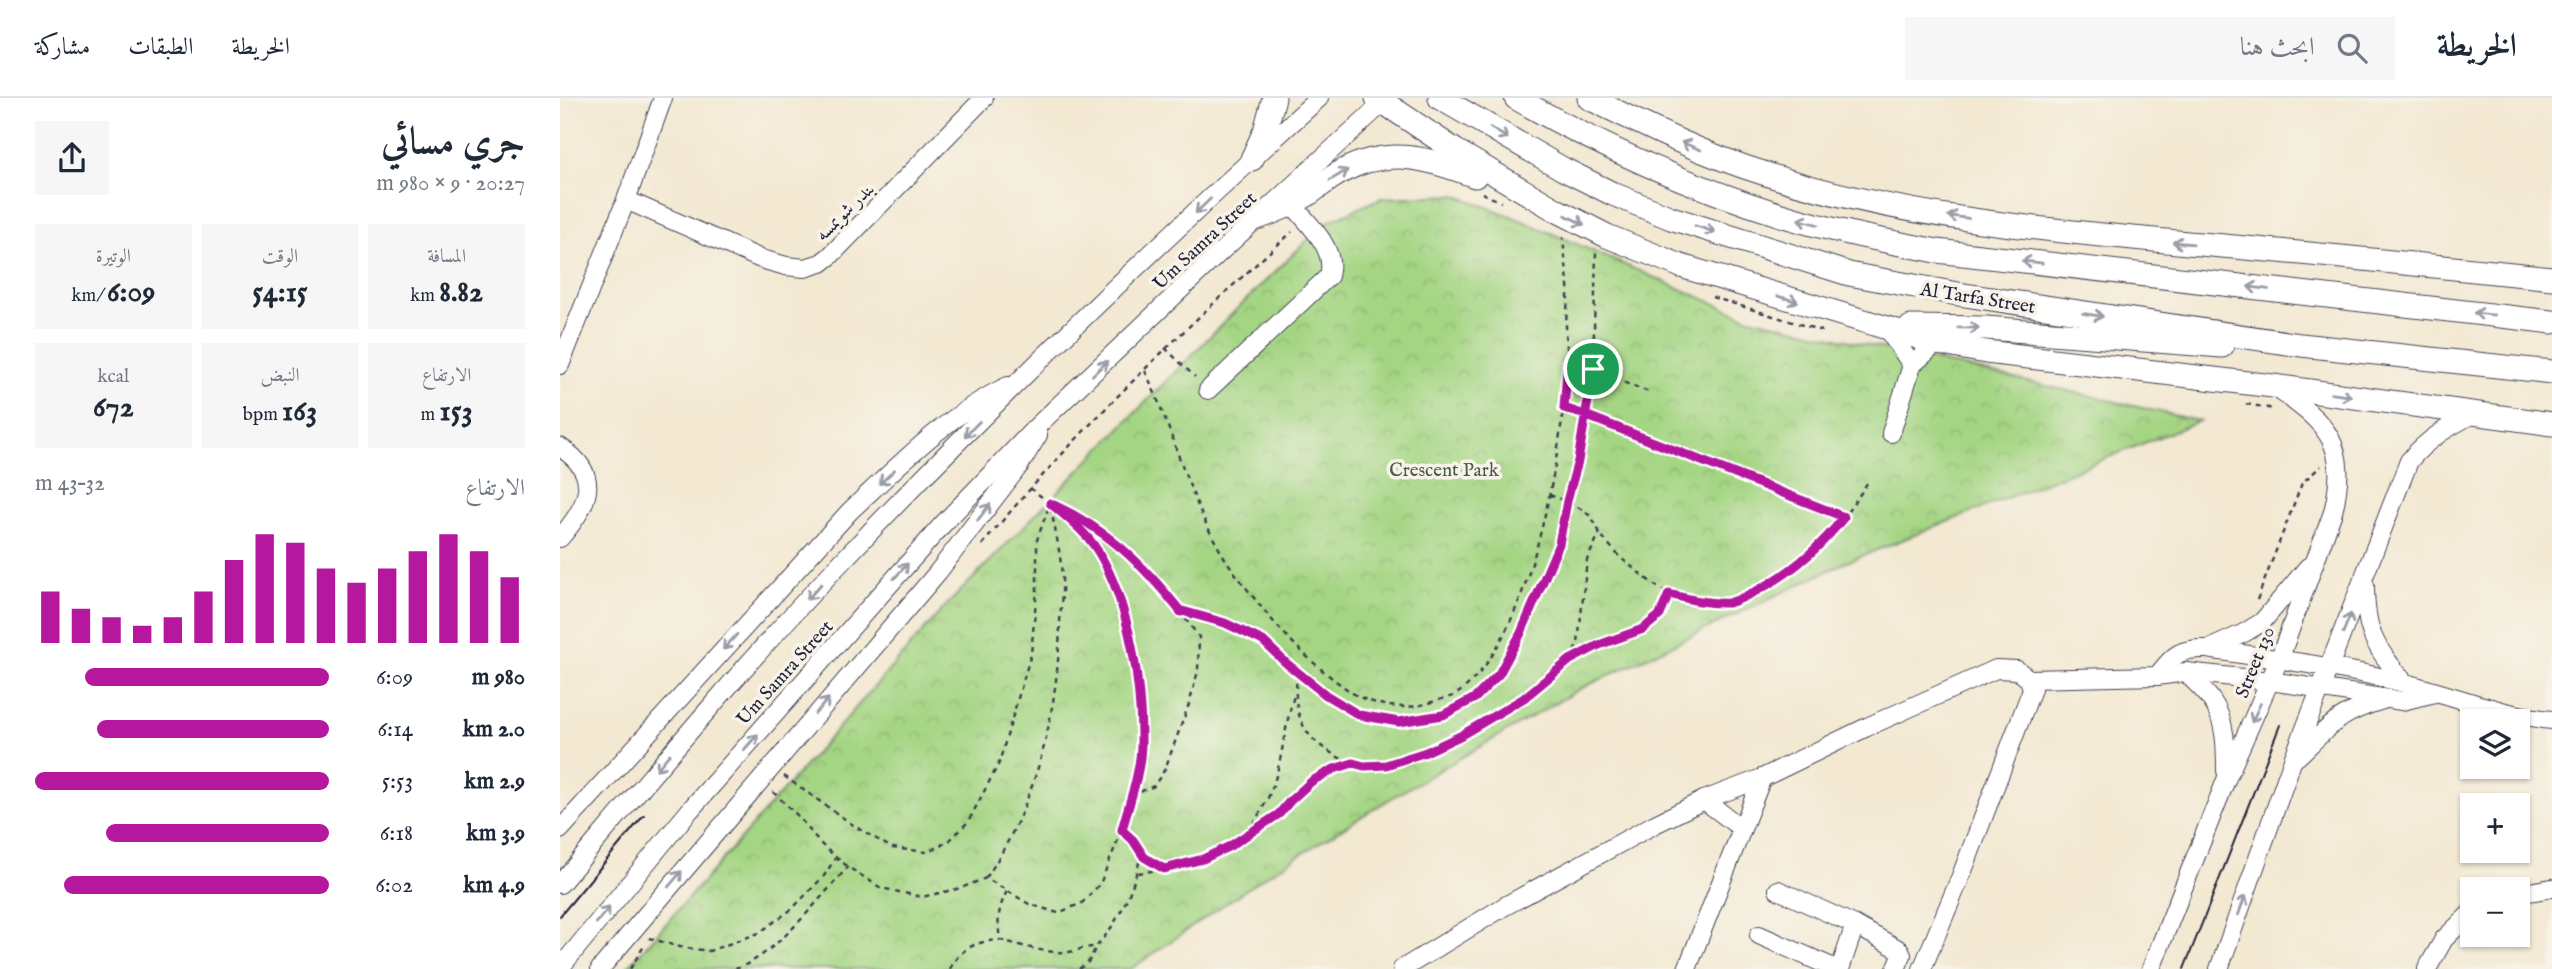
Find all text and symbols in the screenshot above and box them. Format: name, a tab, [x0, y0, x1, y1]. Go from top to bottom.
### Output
search box	[1905, 17, 2395, 80]
text: الخريطة	[2437, 26, 2517, 68]
icon: search	[2333, 29, 2371, 67]
text: ابحث هنا	[2240, 31, 2315, 64]
text: مشاركة	[35, 32, 90, 63]
text: الطبقات	[128, 32, 194, 63]
text: الخريطة	[232, 32, 290, 63]
text: جري مسائي	[381, 119, 525, 167]
button: share	[35, 121, 109, 195]
one-way arrow	[1488, 126, 1508, 140]
one-way arrow	[1681, 139, 1702, 152]
one-way arrow	[1328, 167, 1348, 181]
text: 20:27 · 9 × 980 m	[376, 169, 525, 198]
street label: بندر شويمسه	[811, 178, 880, 247]
street label: Um Samra Street	[1148, 187, 1263, 296]
one-way arrow	[1194, 197, 1211, 214]
one-way arrow	[1947, 210, 1969, 223]
one-way arrow	[1564, 213, 1585, 227]
one-way arrow	[1798, 215, 1820, 228]
one-way arrow	[1693, 224, 1715, 236]
one-way arrow	[2173, 236, 2195, 249]
text: الوتيرة	[96, 245, 131, 269]
text: الوقت	[262, 245, 298, 269]
text: المسافة	[427, 245, 466, 269]
one-way arrow	[2021, 255, 2044, 268]
text: 6:09	[107, 274, 155, 312]
text: 54:15	[252, 274, 308, 312]
text: 8.82	[439, 274, 483, 312]
street label: Al Tarfa Street	[1917, 278, 2037, 320]
one-way arrow	[2247, 282, 2270, 295]
text: /km	[71, 284, 107, 308]
text: km	[410, 284, 439, 308]
one-way arrow	[1776, 293, 1799, 306]
one-way arrow	[2473, 308, 2496, 321]
one-way arrow	[2081, 309, 2104, 322]
one-way arrow	[1957, 321, 1980, 334]
pin	[1563, 339, 1623, 399]
icon: arrive	[1574, 350, 1612, 388]
one-way arrow	[1091, 359, 1108, 376]
text: النبض	[260, 364, 300, 388]
text: الارتفاع	[422, 364, 471, 388]
text: kcal	[98, 365, 129, 389]
text: 672	[93, 389, 134, 427]
one-way arrow	[2329, 389, 2352, 402]
text: 163	[282, 393, 317, 431]
text: 153	[439, 393, 473, 431]
text: bpm	[243, 403, 282, 427]
text: m	[421, 403, 439, 427]
one-way arrow	[964, 420, 981, 437]
park label: Crescent Park	[1389, 459, 1500, 483]
one-way arrow	[878, 468, 896, 485]
text: 32–43 m	[35, 469, 105, 498]
text: الارتفاع	[465, 474, 525, 503]
one-way arrow	[976, 504, 991, 522]
one-way arrow	[893, 563, 910, 580]
one-way arrow	[806, 583, 822, 601]
one-way arrow	[2341, 612, 2354, 634]
street label: Um Samra Street	[732, 615, 839, 731]
street label: Street 130	[2231, 624, 2281, 702]
one-way arrow	[721, 633, 738, 650]
text: 6:09	[376, 663, 413, 692]
text: 980 m	[472, 663, 525, 692]
one-way arrow	[814, 697, 830, 715]
one-way arrow	[2249, 702, 2262, 723]
map controls	[2460, 709, 2530, 947]
button: layers	[2460, 709, 2530, 779]
text: 6:14	[377, 715, 413, 744]
text: 2.0 km	[463, 715, 525, 744]
one-way arrow	[742, 733, 758, 751]
one-way arrow	[655, 753, 671, 771]
text: 5:53	[382, 767, 413, 796]
text: 2.9 km	[464, 767, 525, 796]
button: +	[2460, 793, 2530, 863]
text: 6:18	[380, 819, 413, 848]
text: 3.9 km	[466, 819, 525, 848]
text: 6:02	[375, 871, 413, 900]
text: 4.9 km	[463, 871, 525, 900]
one-way arrow	[668, 871, 683, 889]
button: −	[2460, 877, 2530, 947]
one-way arrow	[2237, 894, 2249, 916]
one-way arrow	[595, 906, 611, 924]

